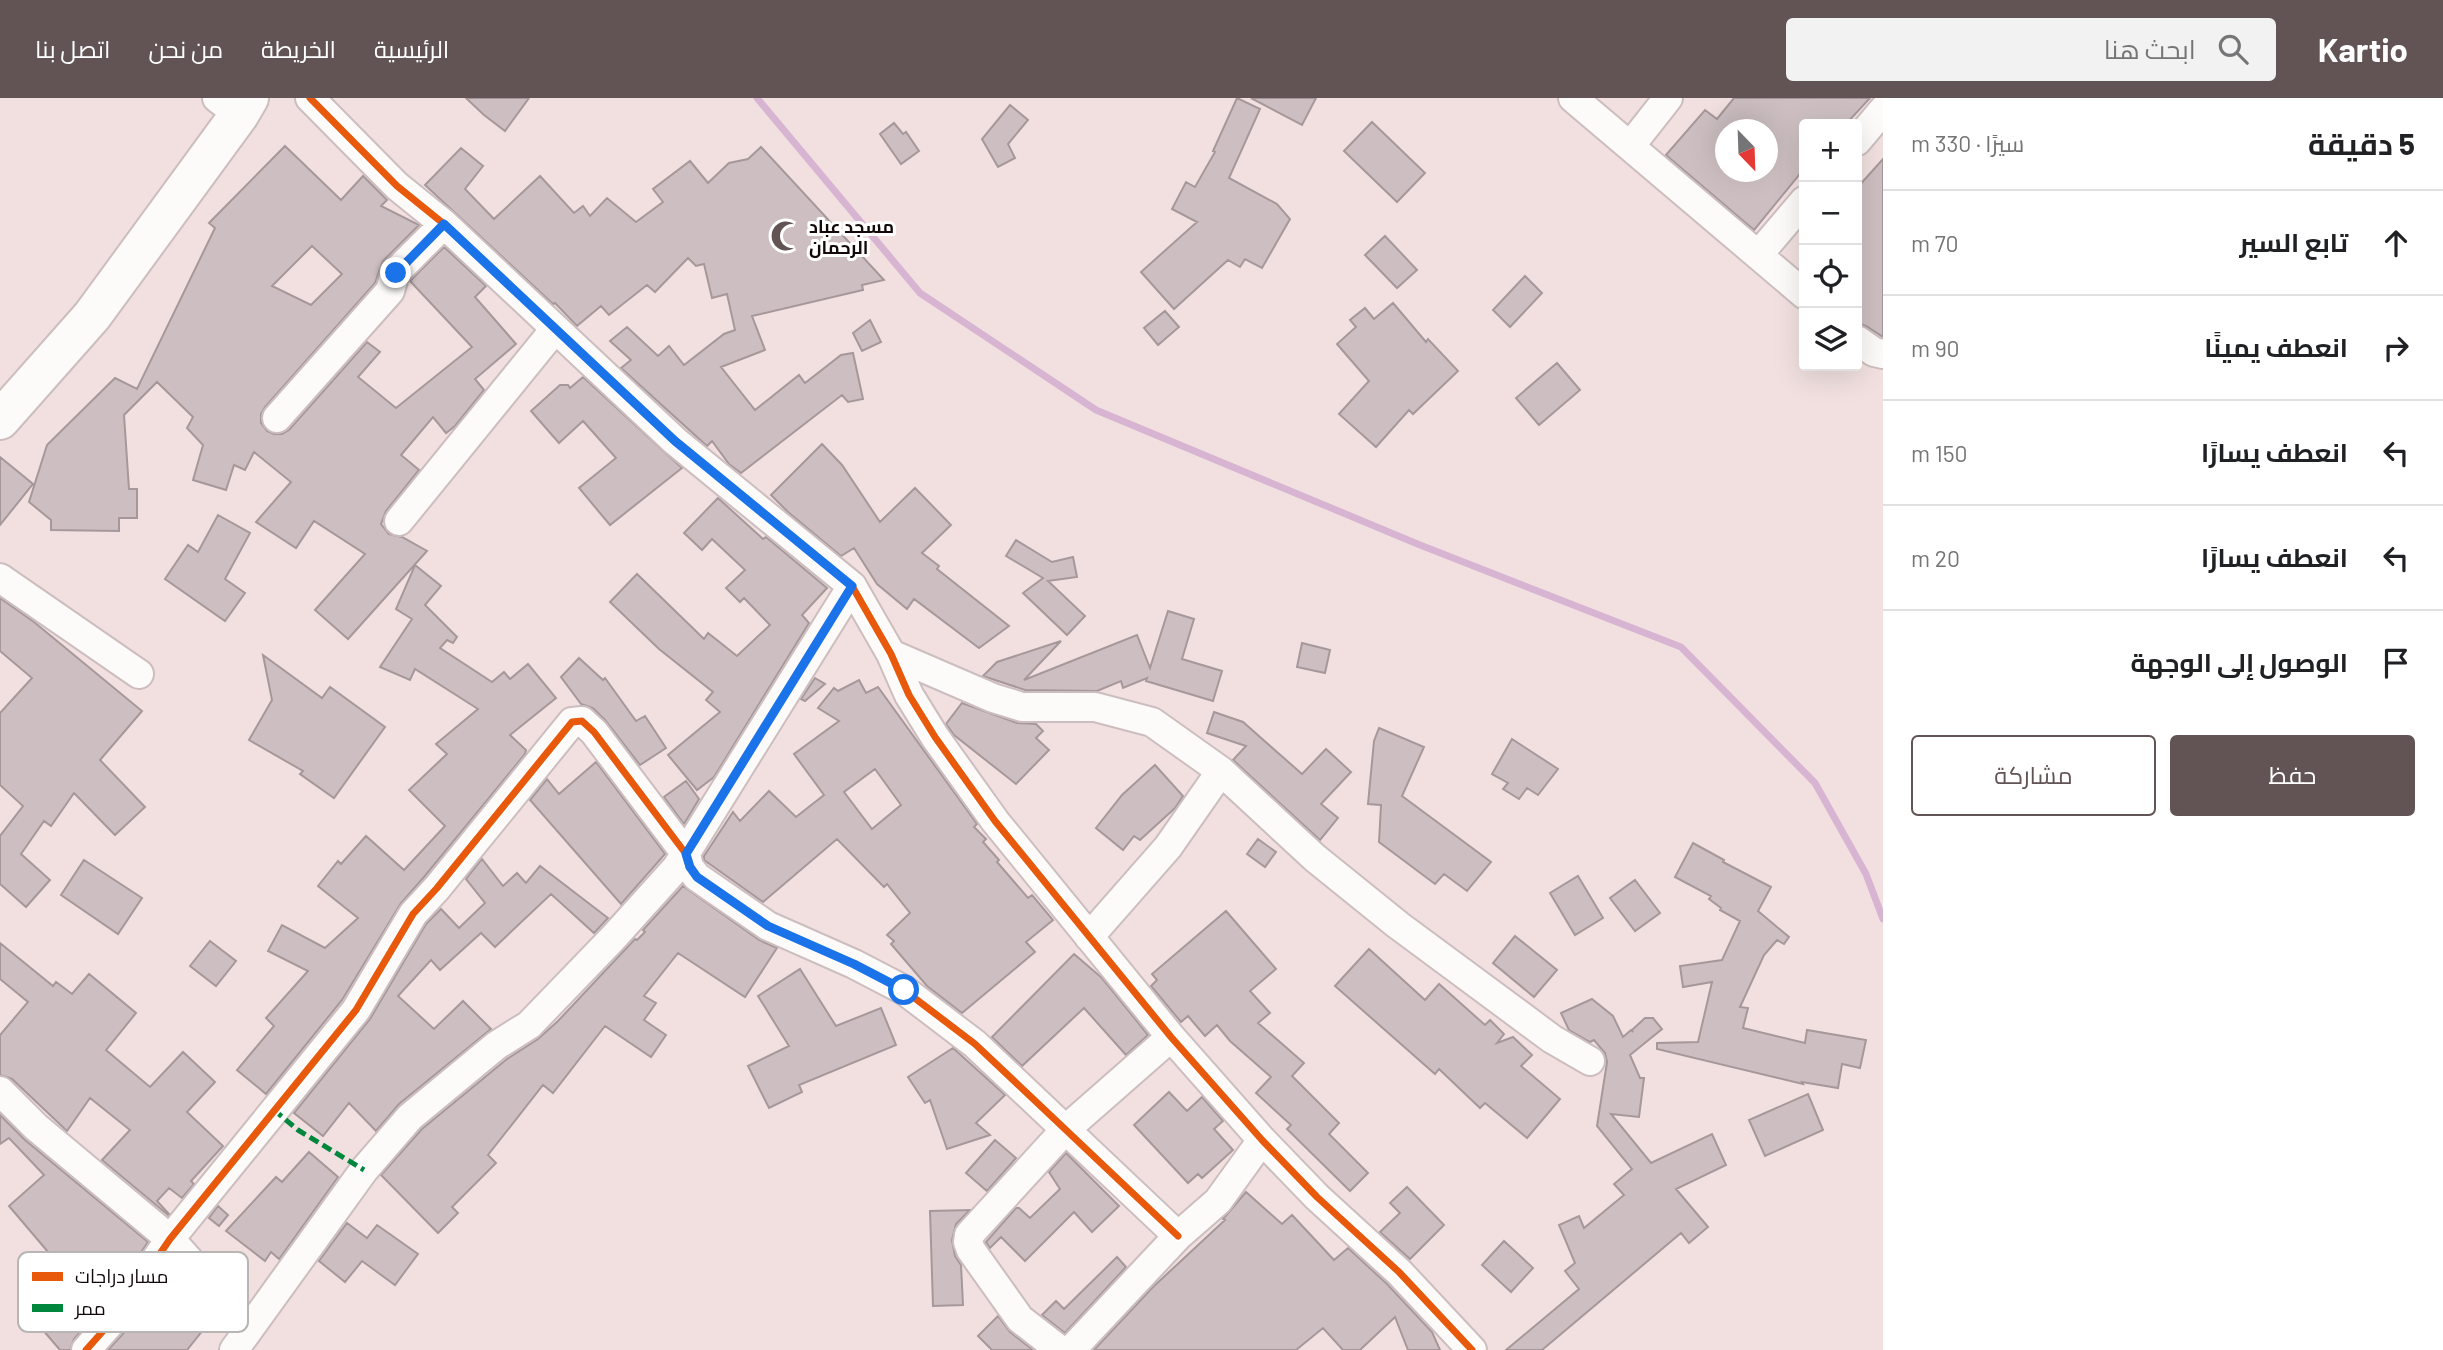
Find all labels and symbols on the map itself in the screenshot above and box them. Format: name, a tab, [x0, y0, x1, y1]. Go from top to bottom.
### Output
north arrow	[1715, 119, 1778, 182]
place label: مسجد عباد الرحمان	[809, 215, 894, 259]
mosque icon: مسجد عباد الرحمان	[769, 219, 803, 253]
route end	[380, 257, 411, 288]
route start	[888, 974, 919, 1005]
legend	[18, 1252, 248, 1332]
text: مسار دراجات	[75, 1264, 168, 1288]
text: ممر	[74, 1296, 106, 1320]

